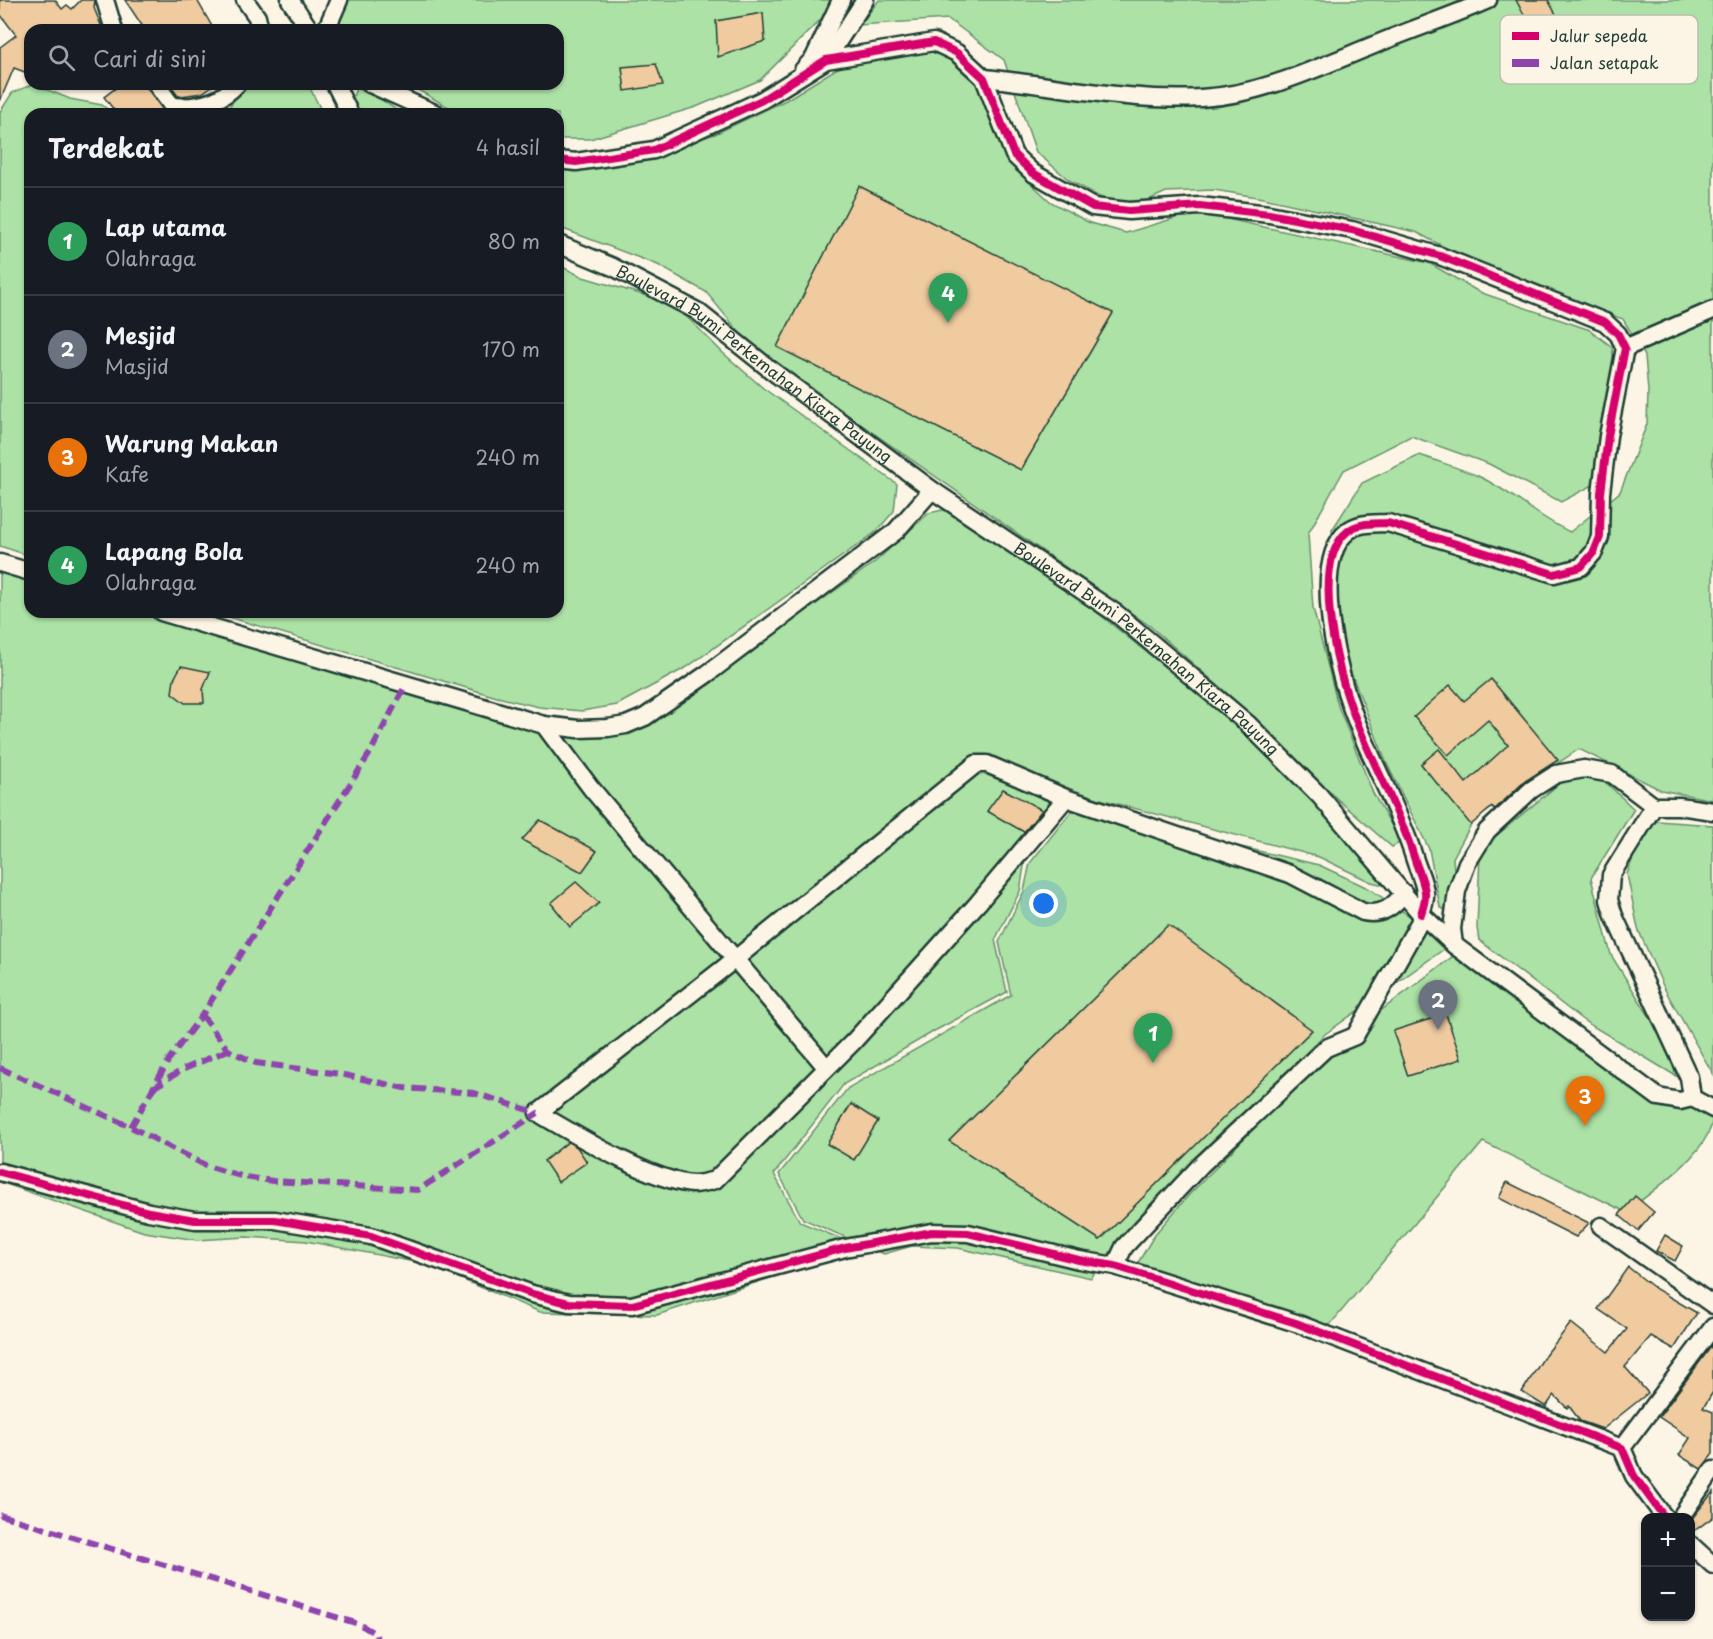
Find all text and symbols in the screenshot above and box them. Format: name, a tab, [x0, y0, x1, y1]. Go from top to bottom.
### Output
legend	[1500, 15, 1698, 84]
text: Jalur sepeda	[1550, 23, 1648, 47]
search box	[24, 24, 564, 90]
icon: search	[45, 41, 78, 74]
text: Cari di sini	[93, 41, 206, 74]
text: Jalan setapak	[1550, 50, 1659, 74]
text: Terdekat	[48, 128, 165, 167]
text: 4 hasil	[476, 132, 540, 162]
text: Lap utama	[105, 210, 226, 243]
text: 1	[63, 226, 72, 256]
text: 80 m	[488, 226, 540, 256]
text: Olahraga	[105, 243, 196, 273]
street label: Boulevard Bumi Perkemahan Kiara Payung	[612, 258, 898, 467]
pin: 4	[928, 274, 968, 323]
text: Mesjid	[105, 318, 176, 351]
text: 2	[60, 334, 75, 364]
text: 170 m	[482, 334, 540, 364]
text: Masjid	[105, 351, 169, 381]
text: Warung Makan	[105, 426, 278, 459]
text: 3	[61, 442, 74, 472]
text: 240 m	[475, 442, 540, 472]
text: Kafe	[105, 459, 149, 489]
text: Lapang Bola	[105, 534, 244, 567]
street label: Boulevard Bumi Perkemahan Kiara Payung	[1010, 535, 1285, 760]
text: 4	[61, 550, 74, 580]
text: 240 m	[475, 550, 540, 580]
text: Olahraga	[105, 567, 196, 597]
your location	[1029, 889, 1058, 918]
pin: 2	[1418, 980, 1458, 1030]
pin: 1	[1134, 1014, 1172, 1063]
pin: 3	[1566, 1076, 1604, 1126]
map controls	[1641, 1513, 1695, 1621]
button: +	[1641, 1513, 1695, 1567]
button: −	[1641, 1567, 1695, 1621]

